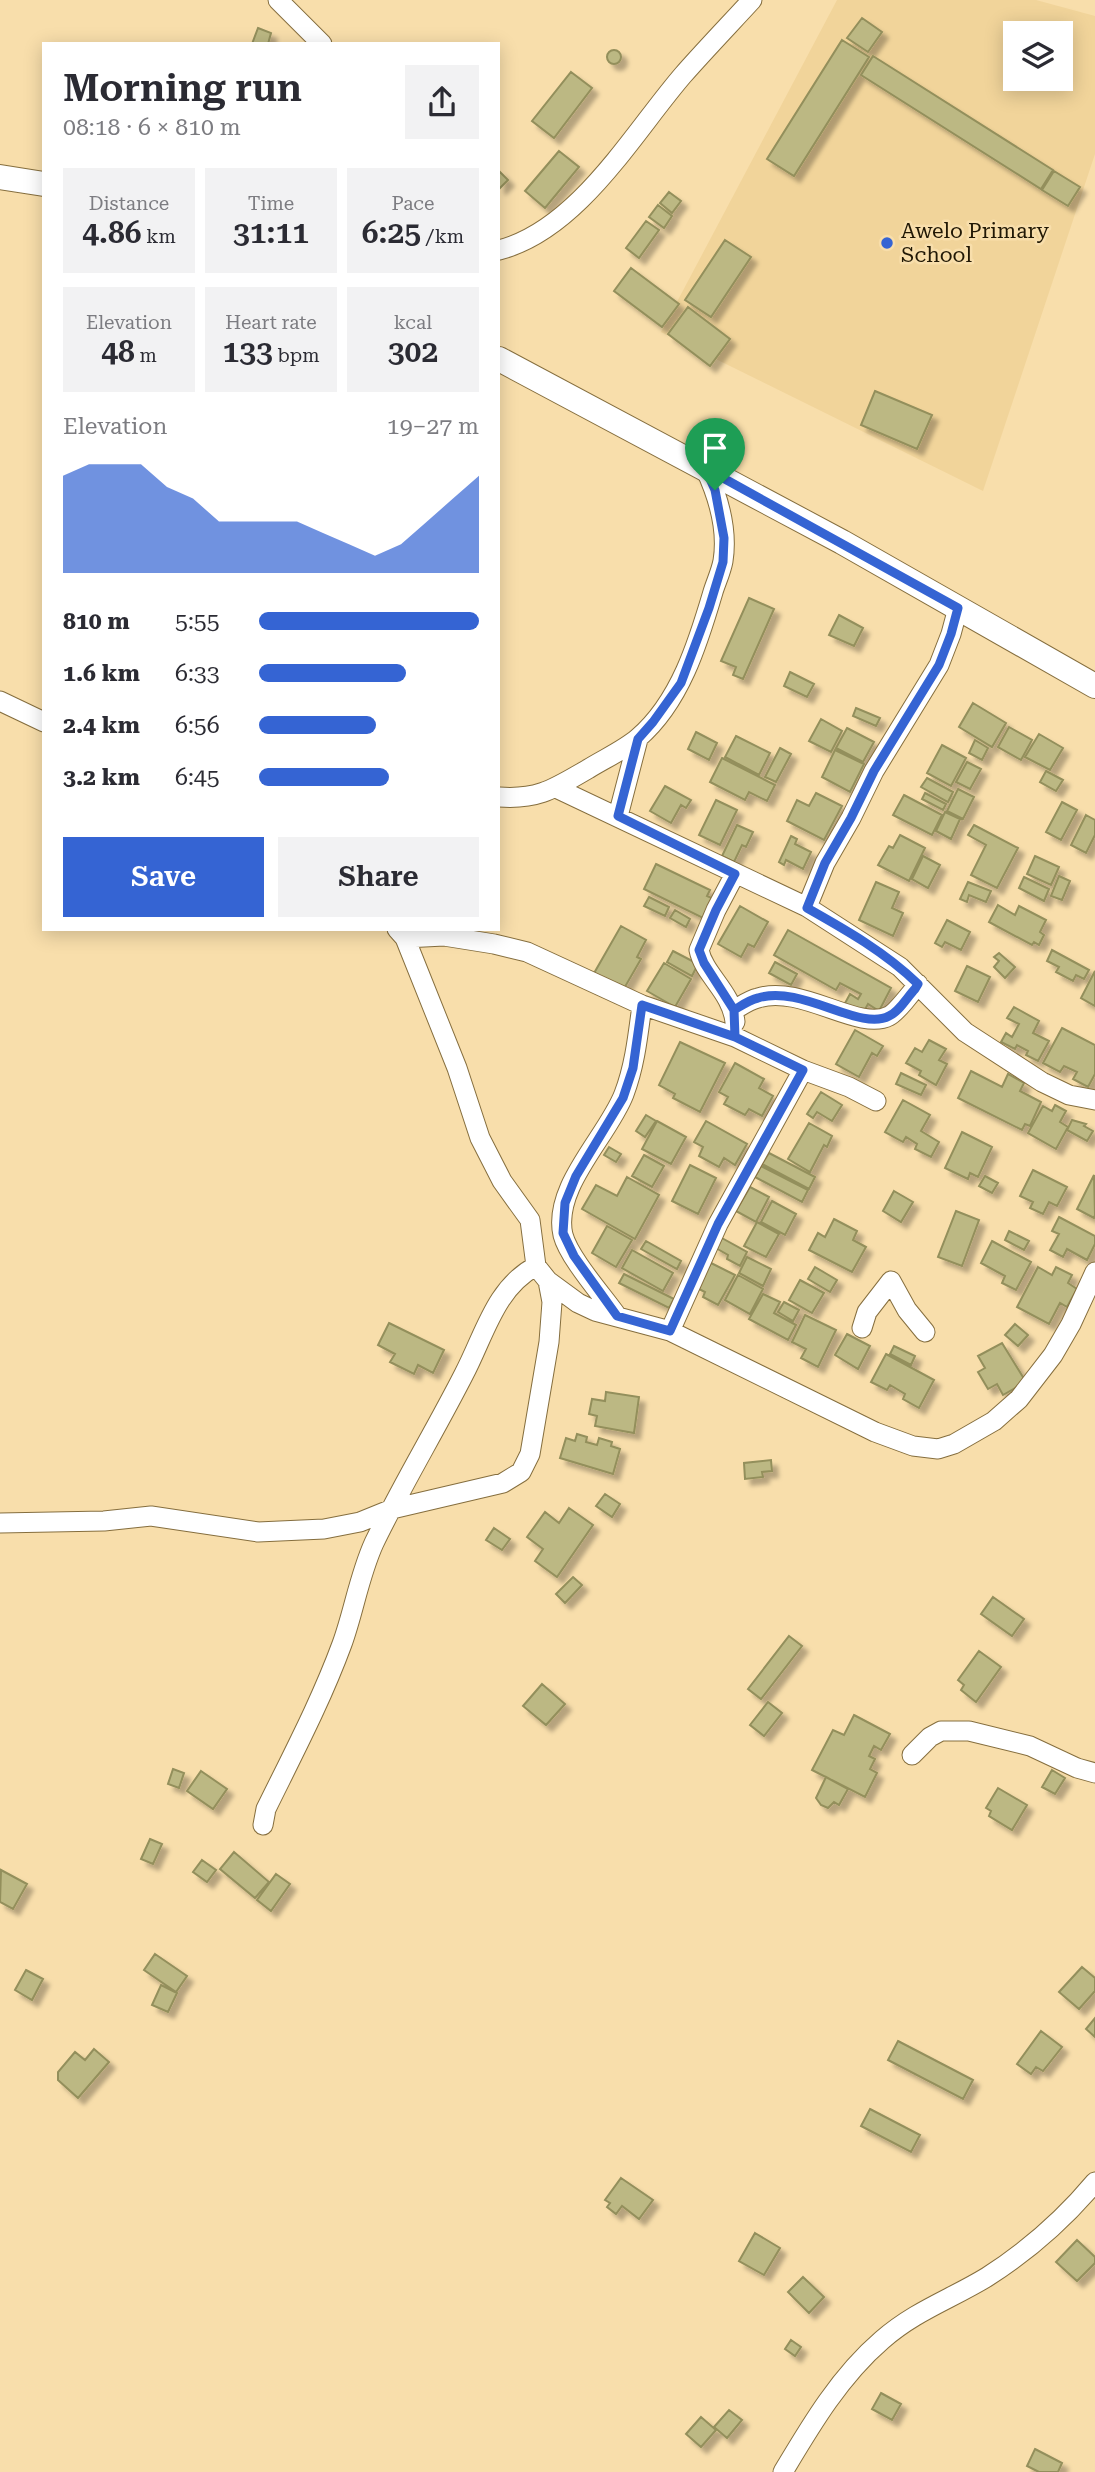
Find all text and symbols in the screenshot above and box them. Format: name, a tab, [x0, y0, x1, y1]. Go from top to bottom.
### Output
map controls	[1003, 21, 1073, 91]
button: layers	[1003, 21, 1073, 91]
button: share	[405, 65, 479, 139]
text: Morning run	[63, 66, 302, 110]
text: 08:18 · 6 × 810 m	[63, 114, 241, 141]
text: Distance	[89, 192, 169, 215]
text: Time	[248, 192, 294, 215]
text: Pace	[392, 192, 434, 215]
text: 4.86	[82, 215, 142, 250]
text: 31:11	[233, 215, 309, 250]
text: 6:25	[362, 215, 421, 250]
place label: Awelo Primary School	[901, 219, 1050, 267]
text: km	[142, 225, 176, 248]
text: /km	[421, 225, 464, 248]
marker: Awelo Primary School	[879, 235, 895, 251]
text: Elevation	[86, 311, 172, 334]
text: Heart rate	[225, 311, 317, 334]
text: kcal	[394, 311, 432, 334]
text: 48	[101, 334, 135, 369]
text: 133	[222, 334, 273, 369]
text: 302	[388, 334, 438, 369]
text: m	[135, 344, 157, 367]
text: bpm	[273, 344, 320, 367]
text: Elevation	[63, 413, 167, 440]
text: 19–27 m	[387, 413, 479, 440]
pin	[685, 418, 745, 490]
icon: arrive	[696, 429, 734, 467]
text: 810 m	[63, 608, 130, 635]
text: 5:55	[175, 608, 220, 635]
text: 1.6 km	[63, 660, 140, 687]
text: 6:33	[175, 660, 220, 687]
text: 2.4 km	[63, 712, 140, 739]
text: 6:56	[175, 712, 220, 739]
text: 3.2 km	[63, 764, 140, 791]
text: 6:45	[175, 764, 220, 791]
button: Save	[63, 837, 264, 917]
button: Share	[278, 837, 479, 917]

